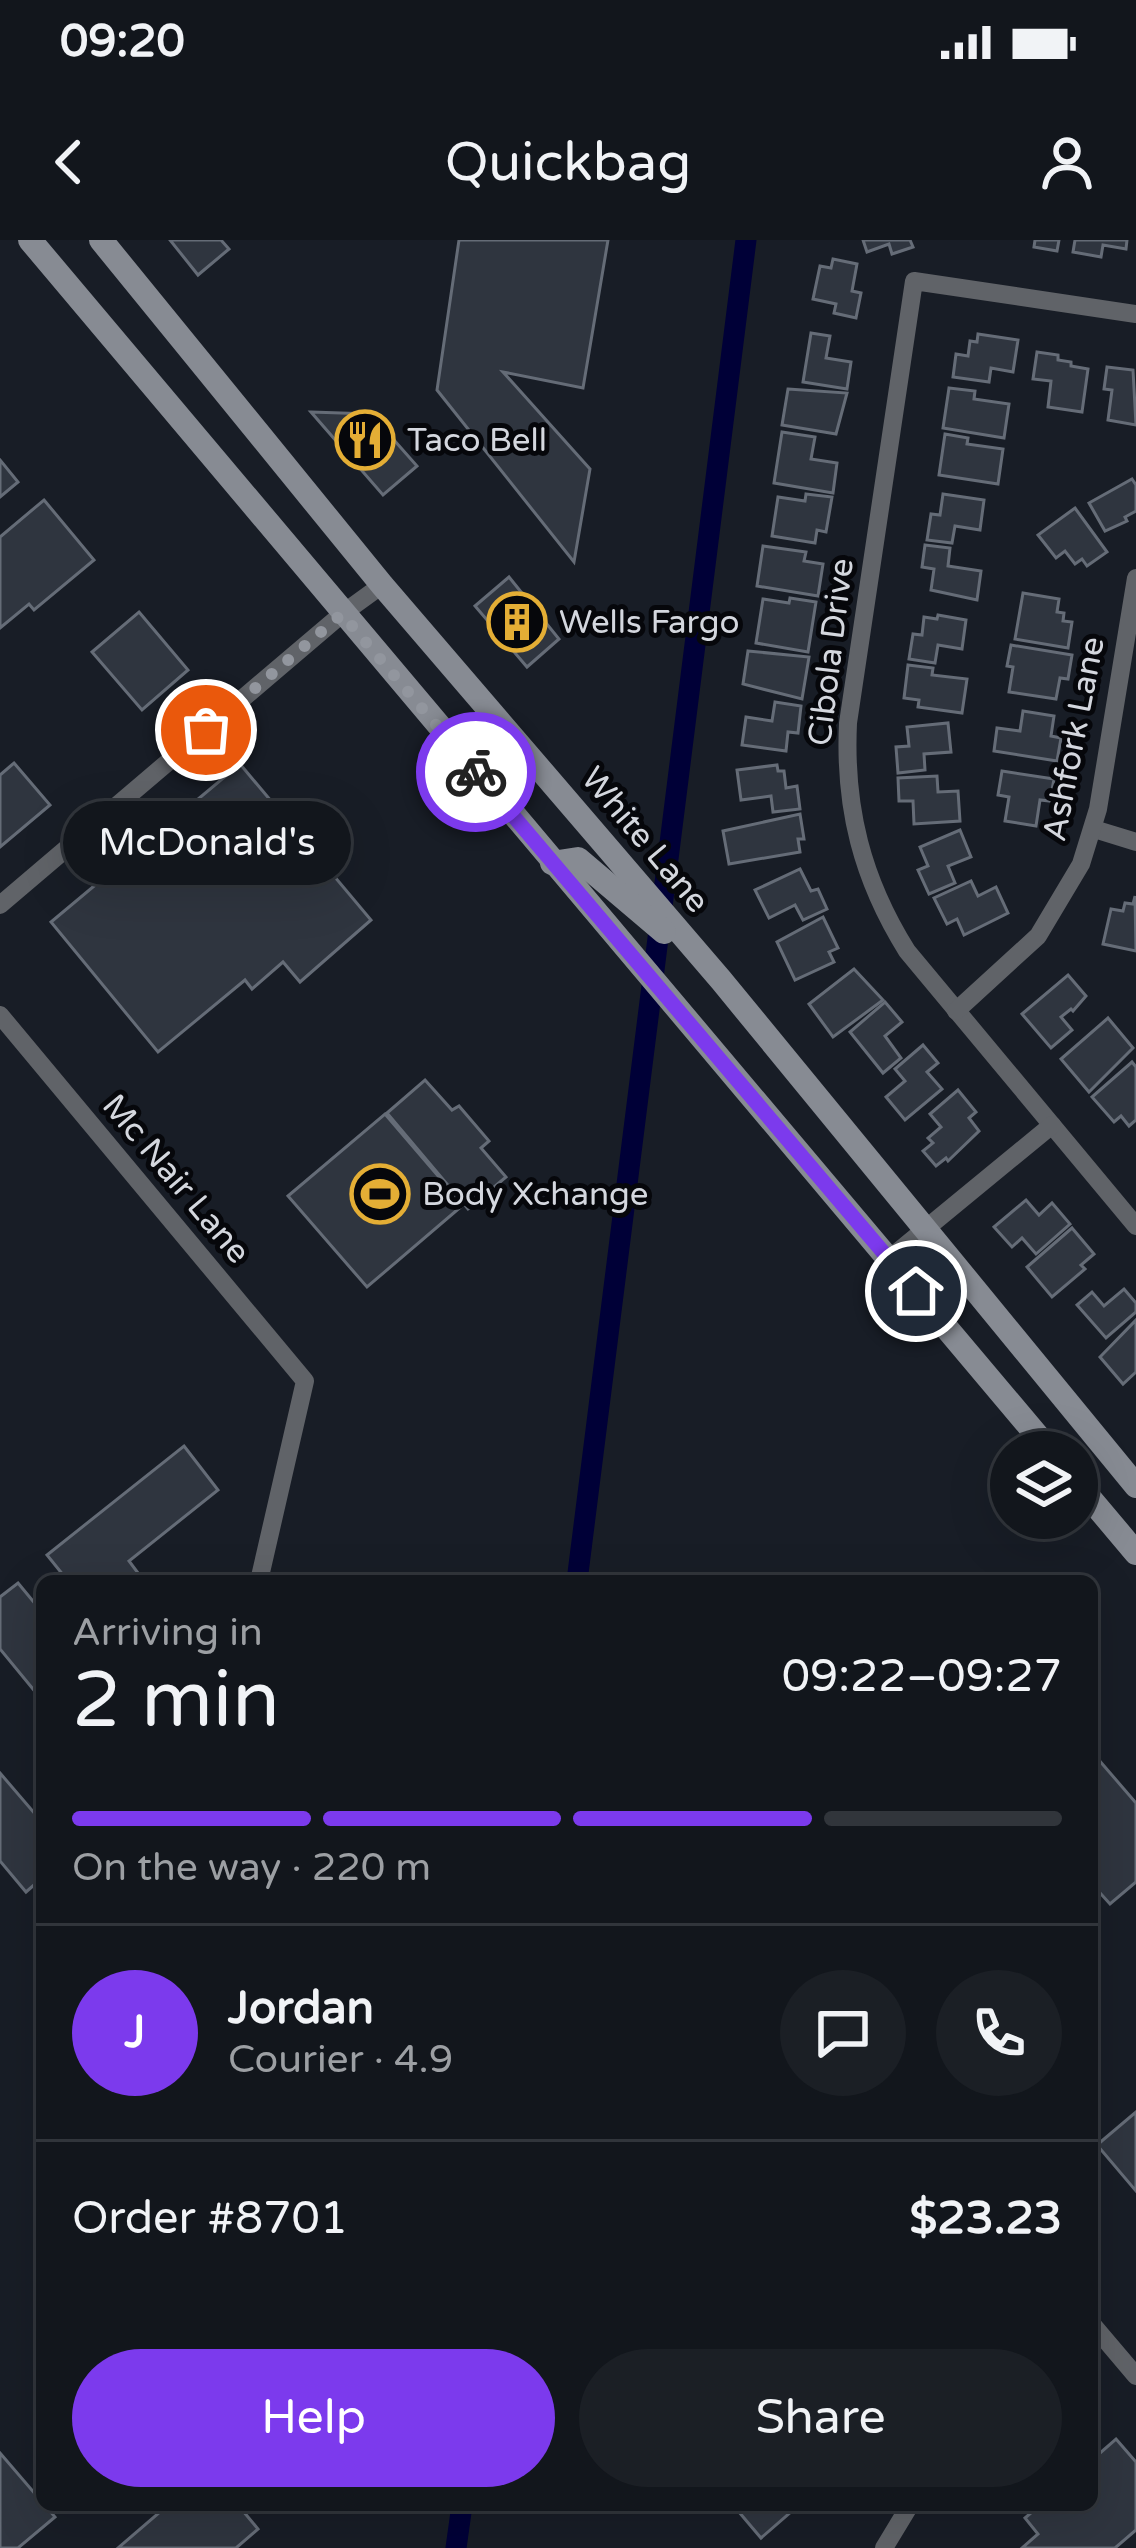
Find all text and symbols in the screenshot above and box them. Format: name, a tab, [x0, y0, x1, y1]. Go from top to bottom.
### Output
text: 09:20	[60, 15, 185, 69]
icon: back	[36, 129, 102, 195]
icon: person	[1034, 129, 1100, 195]
text: Quickbag	[445, 130, 691, 195]
restaurant icon: Taco Bell	[334, 409, 396, 471]
place label: Taco Bell	[407, 421, 547, 460]
street label: Cibola Drive	[800, 556, 862, 748]
building icon: Wells Fargo	[486, 591, 548, 653]
place label: Wells Fargo	[559, 603, 740, 642]
street label: Ashfork Lane	[1035, 633, 1113, 845]
pin	[155, 679, 257, 781]
icon: bag	[173, 697, 239, 763]
courier	[416, 712, 536, 832]
icon: bike	[443, 739, 509, 805]
street label: White Lane	[573, 759, 717, 921]
callout: McDonald's	[62, 802, 350, 886]
text: McDonald's	[98, 819, 316, 866]
street label: Mc Nair Lane	[94, 1087, 258, 1271]
sports icon: Body Xchange	[349, 1163, 411, 1225]
place label: Body Xchange	[422, 1175, 649, 1214]
pin	[865, 1240, 967, 1342]
icon: home	[883, 1258, 949, 1324]
map controls	[990, 1431, 1098, 1539]
button: layers	[990, 1431, 1098, 1539]
text: Arriving in	[72, 1609, 263, 1656]
text: 09:22–09:27	[782, 1650, 1062, 1704]
text: 2 min	[72, 1654, 280, 1748]
text: On the way · 220 m	[72, 1844, 431, 1891]
button: chat	[780, 1970, 906, 2096]
button: phone	[936, 1970, 1062, 2096]
text: Jordan	[228, 1982, 374, 2036]
text: J	[125, 2006, 145, 2060]
text: Courier · 4.9	[228, 2036, 453, 2083]
text: Order #8701	[72, 2192, 348, 2246]
text: $23.23	[910, 2192, 1062, 2246]
button: Help	[72, 2349, 555, 2487]
button: Share	[579, 2349, 1062, 2487]

